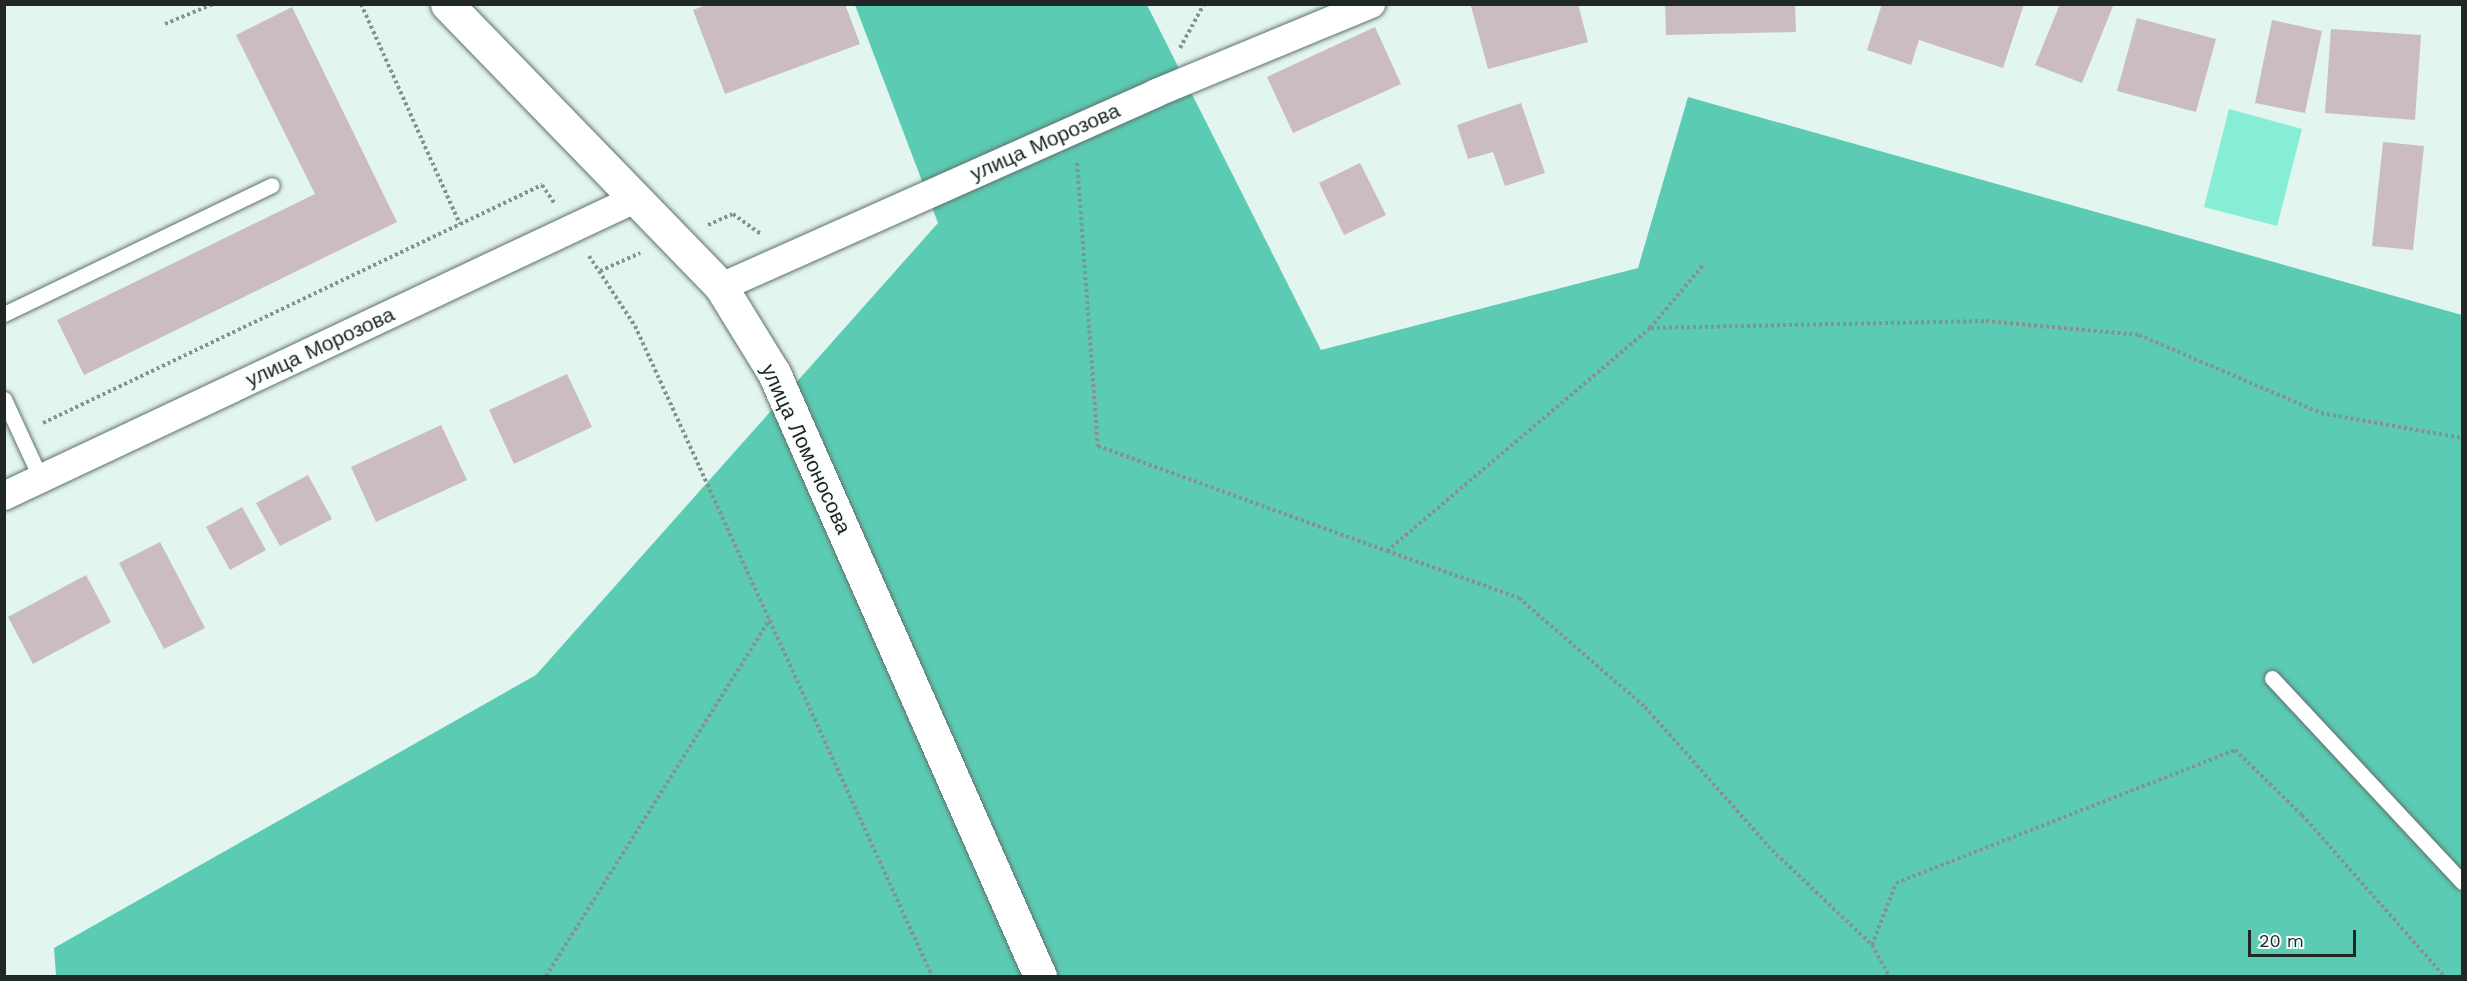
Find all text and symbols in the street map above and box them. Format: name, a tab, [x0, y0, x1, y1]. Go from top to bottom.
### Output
street label: улица Морозова	[966, 98, 1124, 186]
street label: улица Морозова	[242, 302, 398, 392]
street label: улица Ломоносова	[756, 360, 856, 538]
scale bar	[2251, 918, 2359, 956]
text: 20 m	[2259, 930, 2304, 951]

